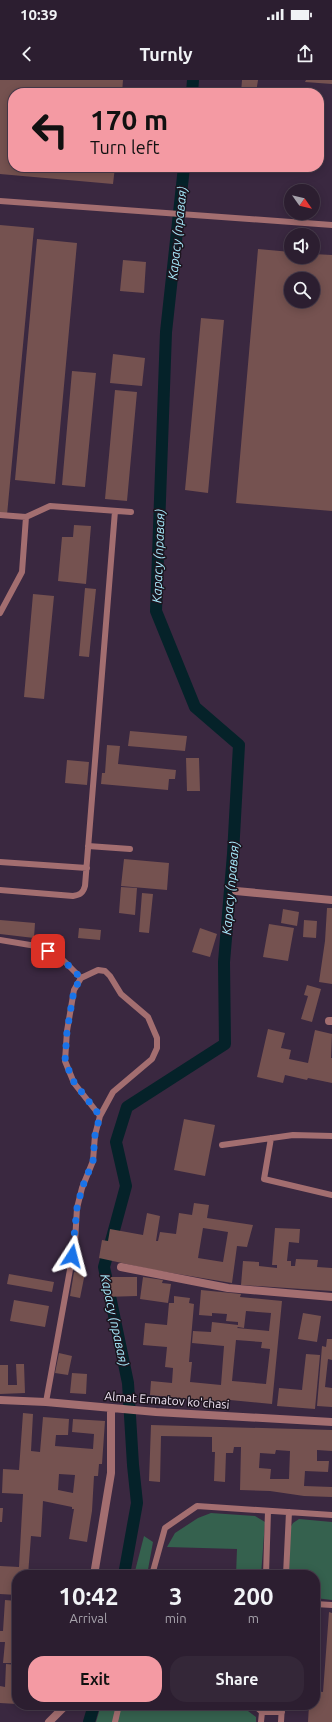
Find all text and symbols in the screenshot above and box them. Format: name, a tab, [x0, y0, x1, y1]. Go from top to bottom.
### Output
text: 10:39	[20, 6, 58, 23]
icon: back	[16, 43, 38, 65]
icon: share	[294, 43, 316, 65]
text: Turnly	[139, 44, 193, 64]
icon: left	[24, 104, 76, 156]
text: 170 m	[90, 104, 168, 135]
text: Turn left	[90, 137, 160, 157]
north arrow	[284, 184, 320, 220]
map controls	[284, 184, 320, 308]
water label: Карасу (правая)	[165, 186, 190, 281]
button: sound	[284, 228, 320, 264]
button: search	[284, 272, 320, 308]
water label: Карасу (правая)	[149, 509, 168, 603]
water label: Карасу (правая)	[219, 841, 242, 936]
pin	[31, 934, 65, 968]
icon: arrive	[37, 940, 59, 962]
position arrow	[51, 1235, 93, 1277]
water label: Карасу (правая)	[97, 1273, 132, 1368]
street label: Almat Ermatov ko'chasi	[104, 1389, 230, 1411]
text: 10:42	[58, 1583, 118, 1610]
text: 3	[169, 1583, 182, 1610]
text: 200	[233, 1583, 274, 1610]
text: Arrival	[69, 1611, 107, 1625]
text: min	[165, 1611, 187, 1625]
text: m	[248, 1611, 259, 1625]
button: Exit	[28, 1656, 162, 1702]
button: Share	[170, 1656, 304, 1702]

